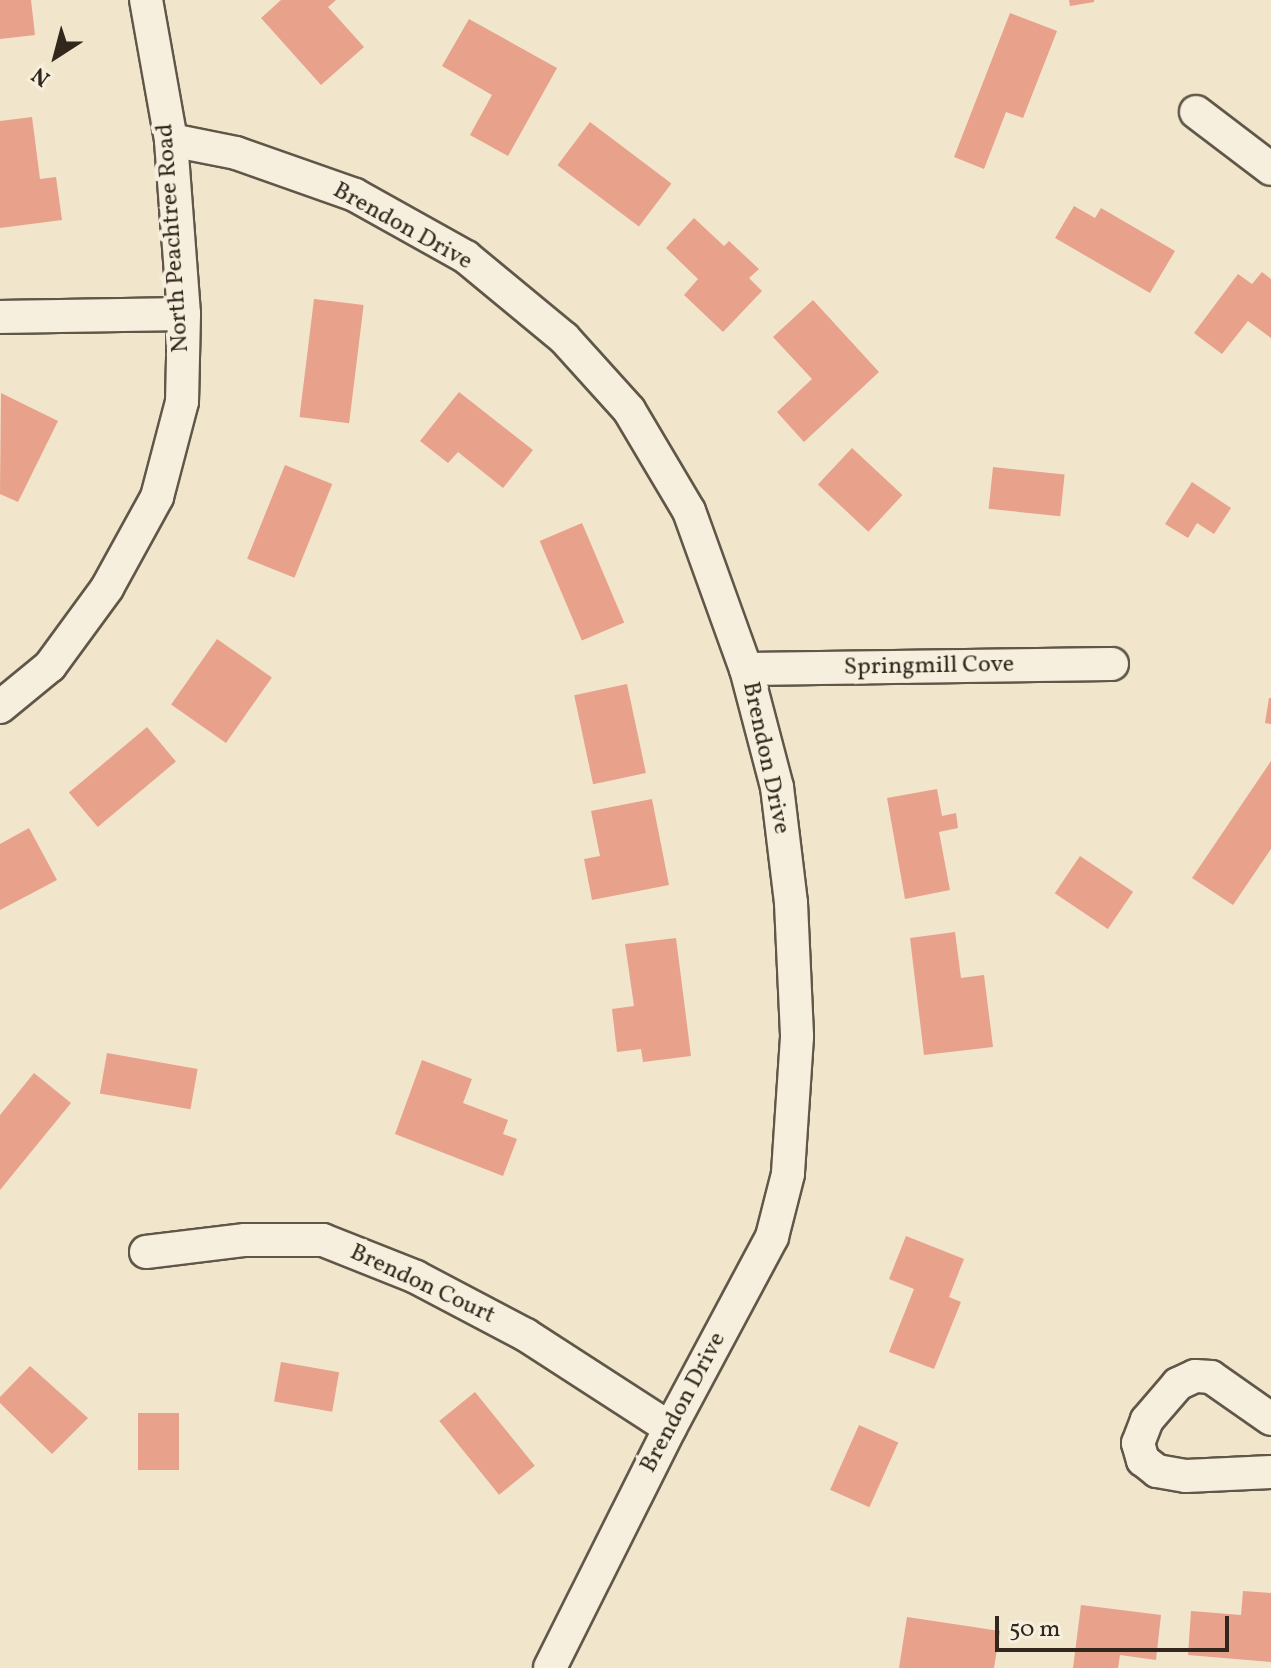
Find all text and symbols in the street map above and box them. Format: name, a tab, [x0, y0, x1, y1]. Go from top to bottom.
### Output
north arrow	[16, 16, 96, 96]
text: N	[26, 59, 57, 93]
street label: North Peachtree Road	[152, 122, 196, 354]
street label: Brendon Drive	[327, 177, 477, 277]
street label: Springmill Cove	[844, 651, 1014, 683]
street label: Brendon Drive	[735, 679, 795, 837]
street label: Brendon Court	[345, 1239, 499, 1331]
street label: Brendon Drive	[635, 1328, 733, 1478]
scale bar	[999, 1600, 1233, 1650]
text: 50 m	[1009, 1613, 1061, 1647]

